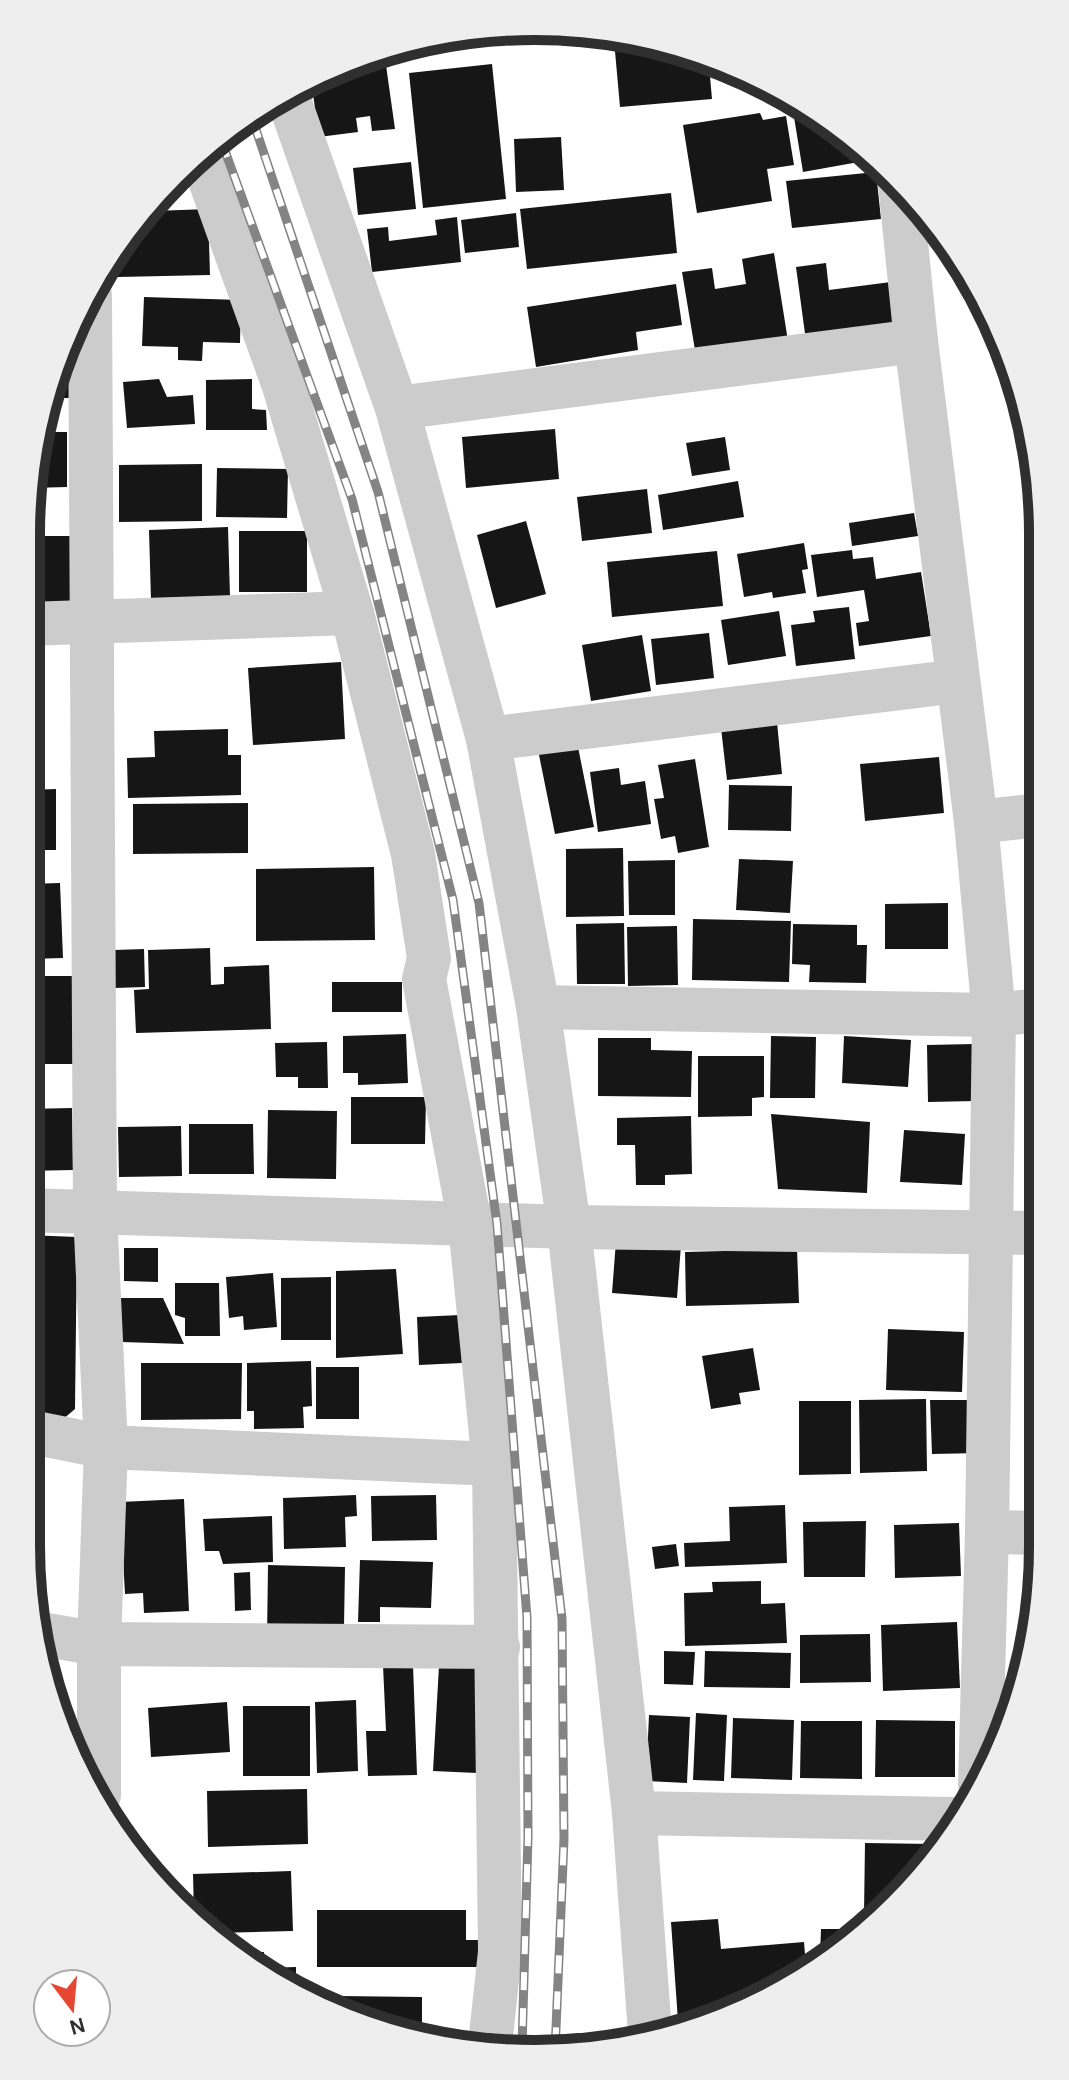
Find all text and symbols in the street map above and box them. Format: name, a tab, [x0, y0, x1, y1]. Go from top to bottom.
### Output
north arrow	[32, 1968, 112, 2048]
text: N	[66, 2012, 88, 2041]

